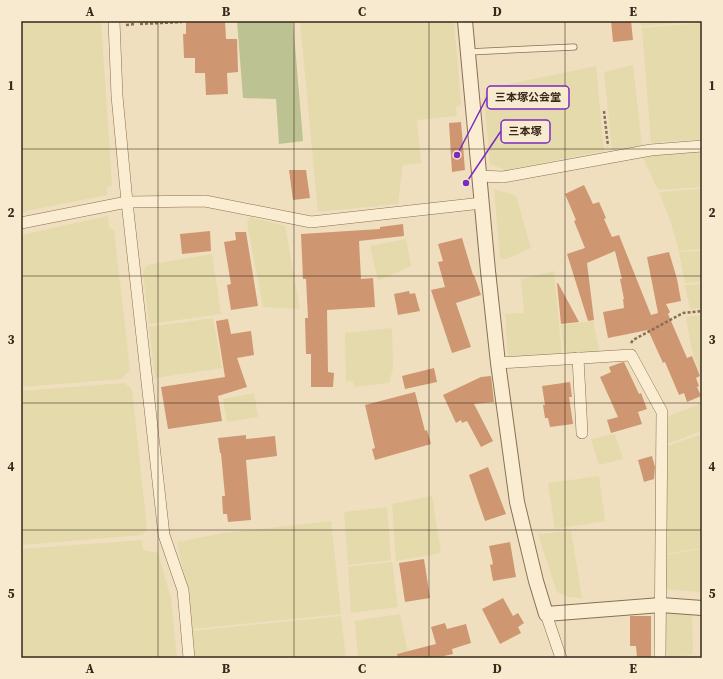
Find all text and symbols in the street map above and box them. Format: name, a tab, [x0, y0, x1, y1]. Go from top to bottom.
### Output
text: A	[86, 3, 95, 20]
text: B	[222, 3, 231, 20]
text: C	[358, 3, 366, 20]
text: D	[492, 3, 502, 20]
text: E	[629, 3, 637, 20]
text: 1	[7, 77, 15, 94]
text: 1	[708, 77, 716, 94]
callout: 三本塚公会堂	[487, 86, 569, 109]
text: 三本塚公会堂	[495, 90, 561, 105]
callout: 三本塚	[501, 120, 550, 143]
text: 三本塚	[509, 124, 542, 139]
text: 2	[7, 204, 15, 221]
text: 2	[708, 204, 716, 221]
text: 3	[7, 331, 15, 348]
text: 3	[708, 331, 716, 348]
text: 4	[7, 458, 15, 475]
text: 4	[708, 458, 716, 475]
text: 5	[7, 585, 15, 602]
text: 5	[708, 585, 716, 602]
text: A	[86, 660, 95, 677]
text: B	[222, 660, 231, 677]
text: C	[358, 660, 366, 677]
text: D	[492, 660, 502, 677]
text: E	[629, 660, 637, 677]

